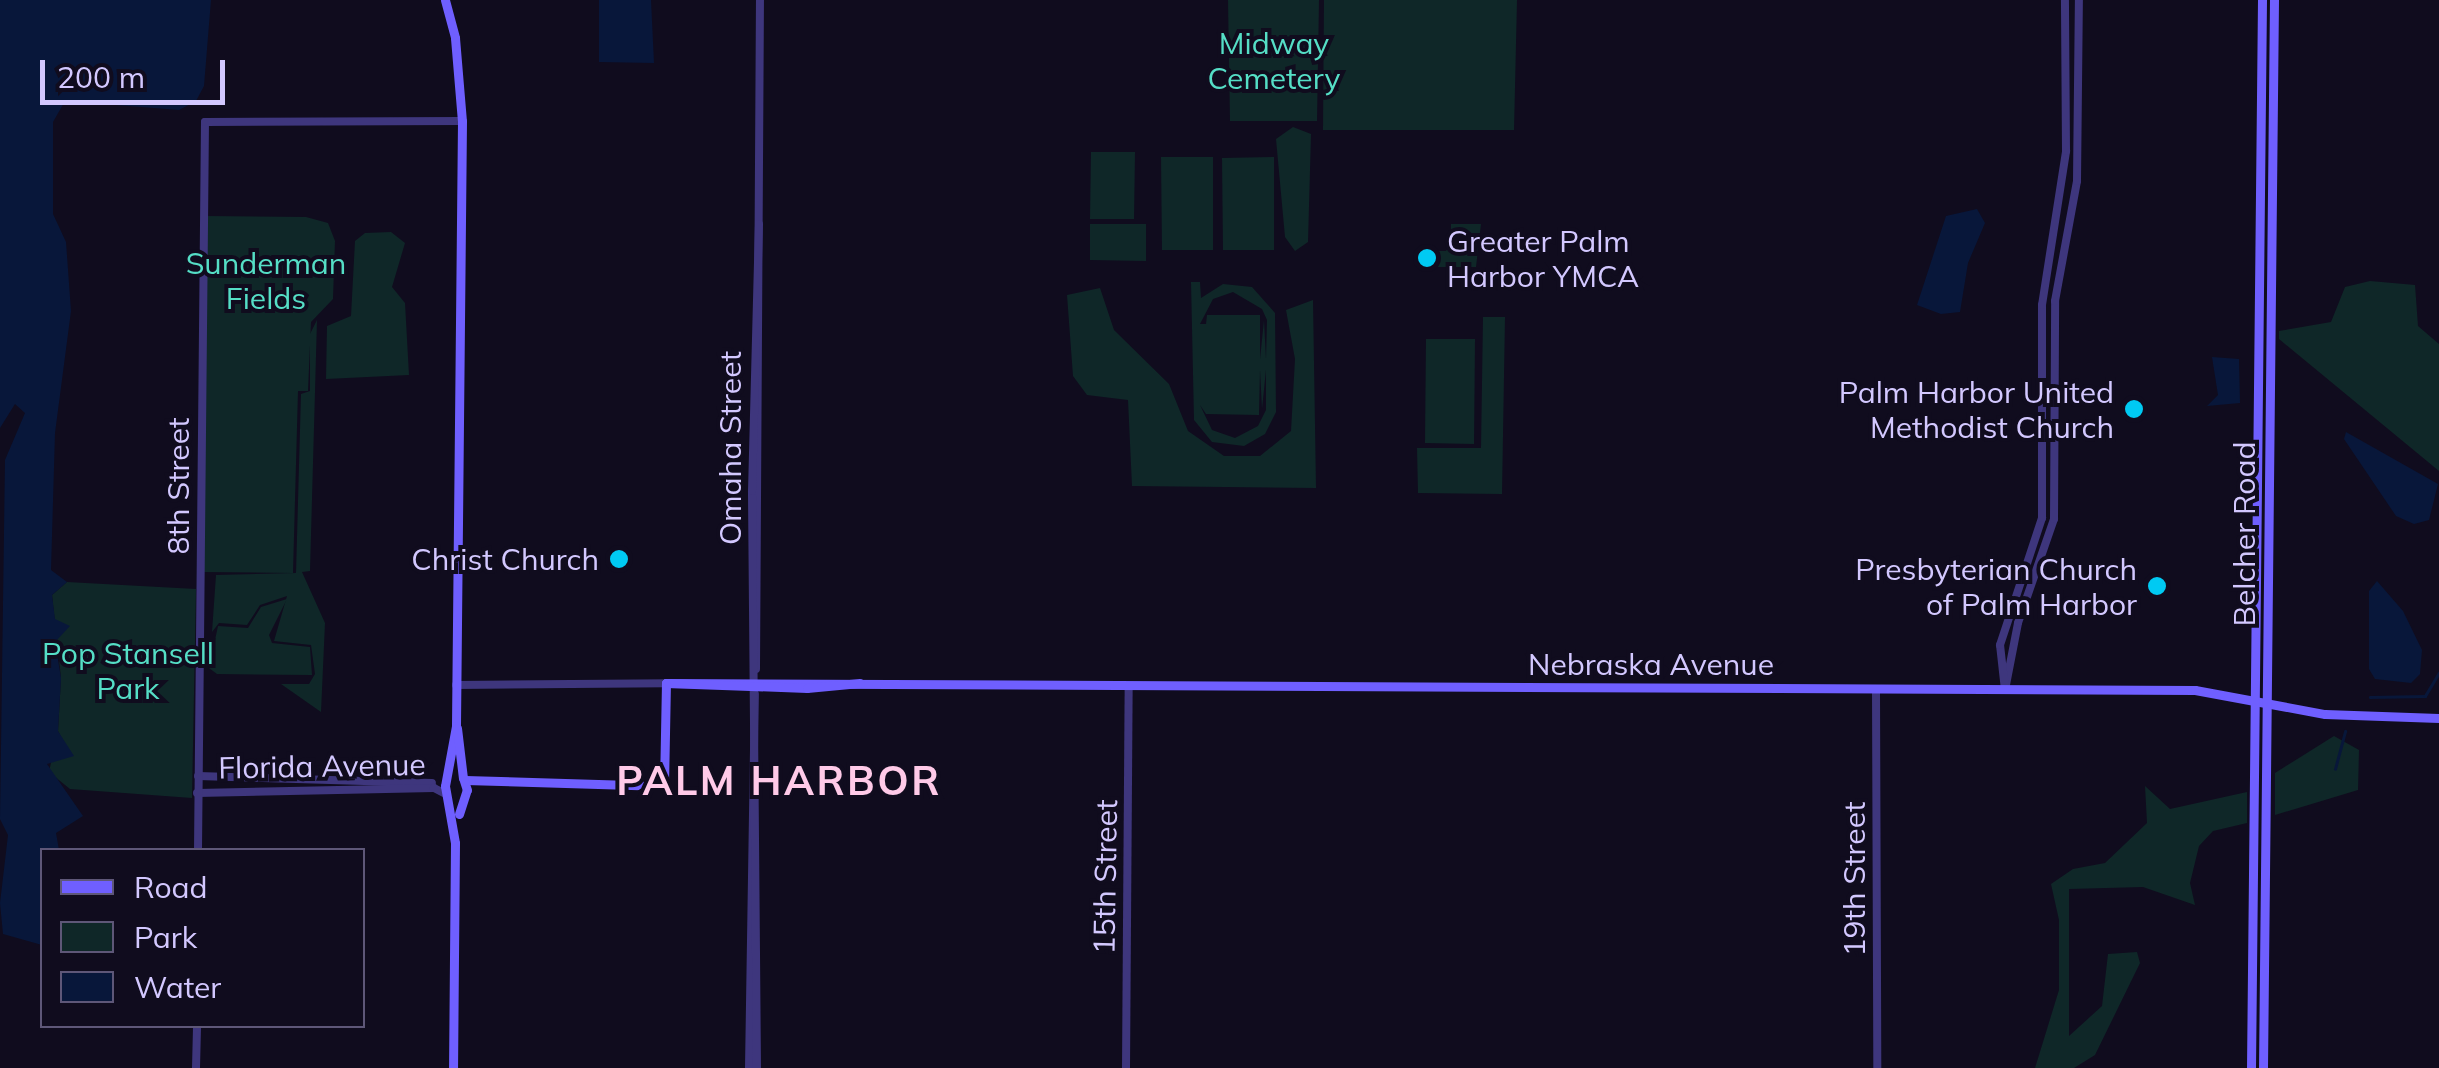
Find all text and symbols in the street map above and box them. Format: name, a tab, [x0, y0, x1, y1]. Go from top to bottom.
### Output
park label: Midway Cemetery	[1208, 25, 1340, 96]
scale bar	[45, 40, 230, 102]
text: 200 m	[57, 58, 145, 96]
place label: Greater Palm Harbor YMCA	[1447, 223, 1639, 294]
park label: Sunderman Fields	[186, 245, 346, 316]
marker: Greater Palm Harbor YMCA	[1416, 247, 1438, 269]
street label: Omaha Street	[712, 351, 748, 545]
place label: Palm Harbor United Methodist Church	[1839, 374, 2114, 444]
marker: Palm Harbor United Methodist Church	[2123, 398, 2145, 420]
street label: 8th Street	[160, 418, 196, 554]
street label: Belcher Road	[2226, 442, 2262, 626]
place label: Christ Church	[411, 541, 599, 577]
marker: Christ Church	[608, 548, 630, 570]
place label: Presbyterian Church of Palm Harbor	[1855, 551, 2137, 622]
marker: Presbyterian Church of Palm Harbor	[2146, 575, 2168, 597]
park label: Pop Stansell Park	[42, 635, 214, 706]
street label: Nebraska Avenue	[1528, 646, 1774, 682]
street label: Florida Avenue	[218, 746, 426, 786]
district label: PALM HARBOR	[616, 756, 942, 804]
street label: 15th Street	[1086, 799, 1124, 955]
street label: 19th Street	[1836, 802, 1872, 956]
legend	[40, 848, 365, 1028]
text: Road	[134, 868, 208, 906]
text: Park	[134, 918, 197, 956]
text: Water	[134, 968, 221, 1006]

